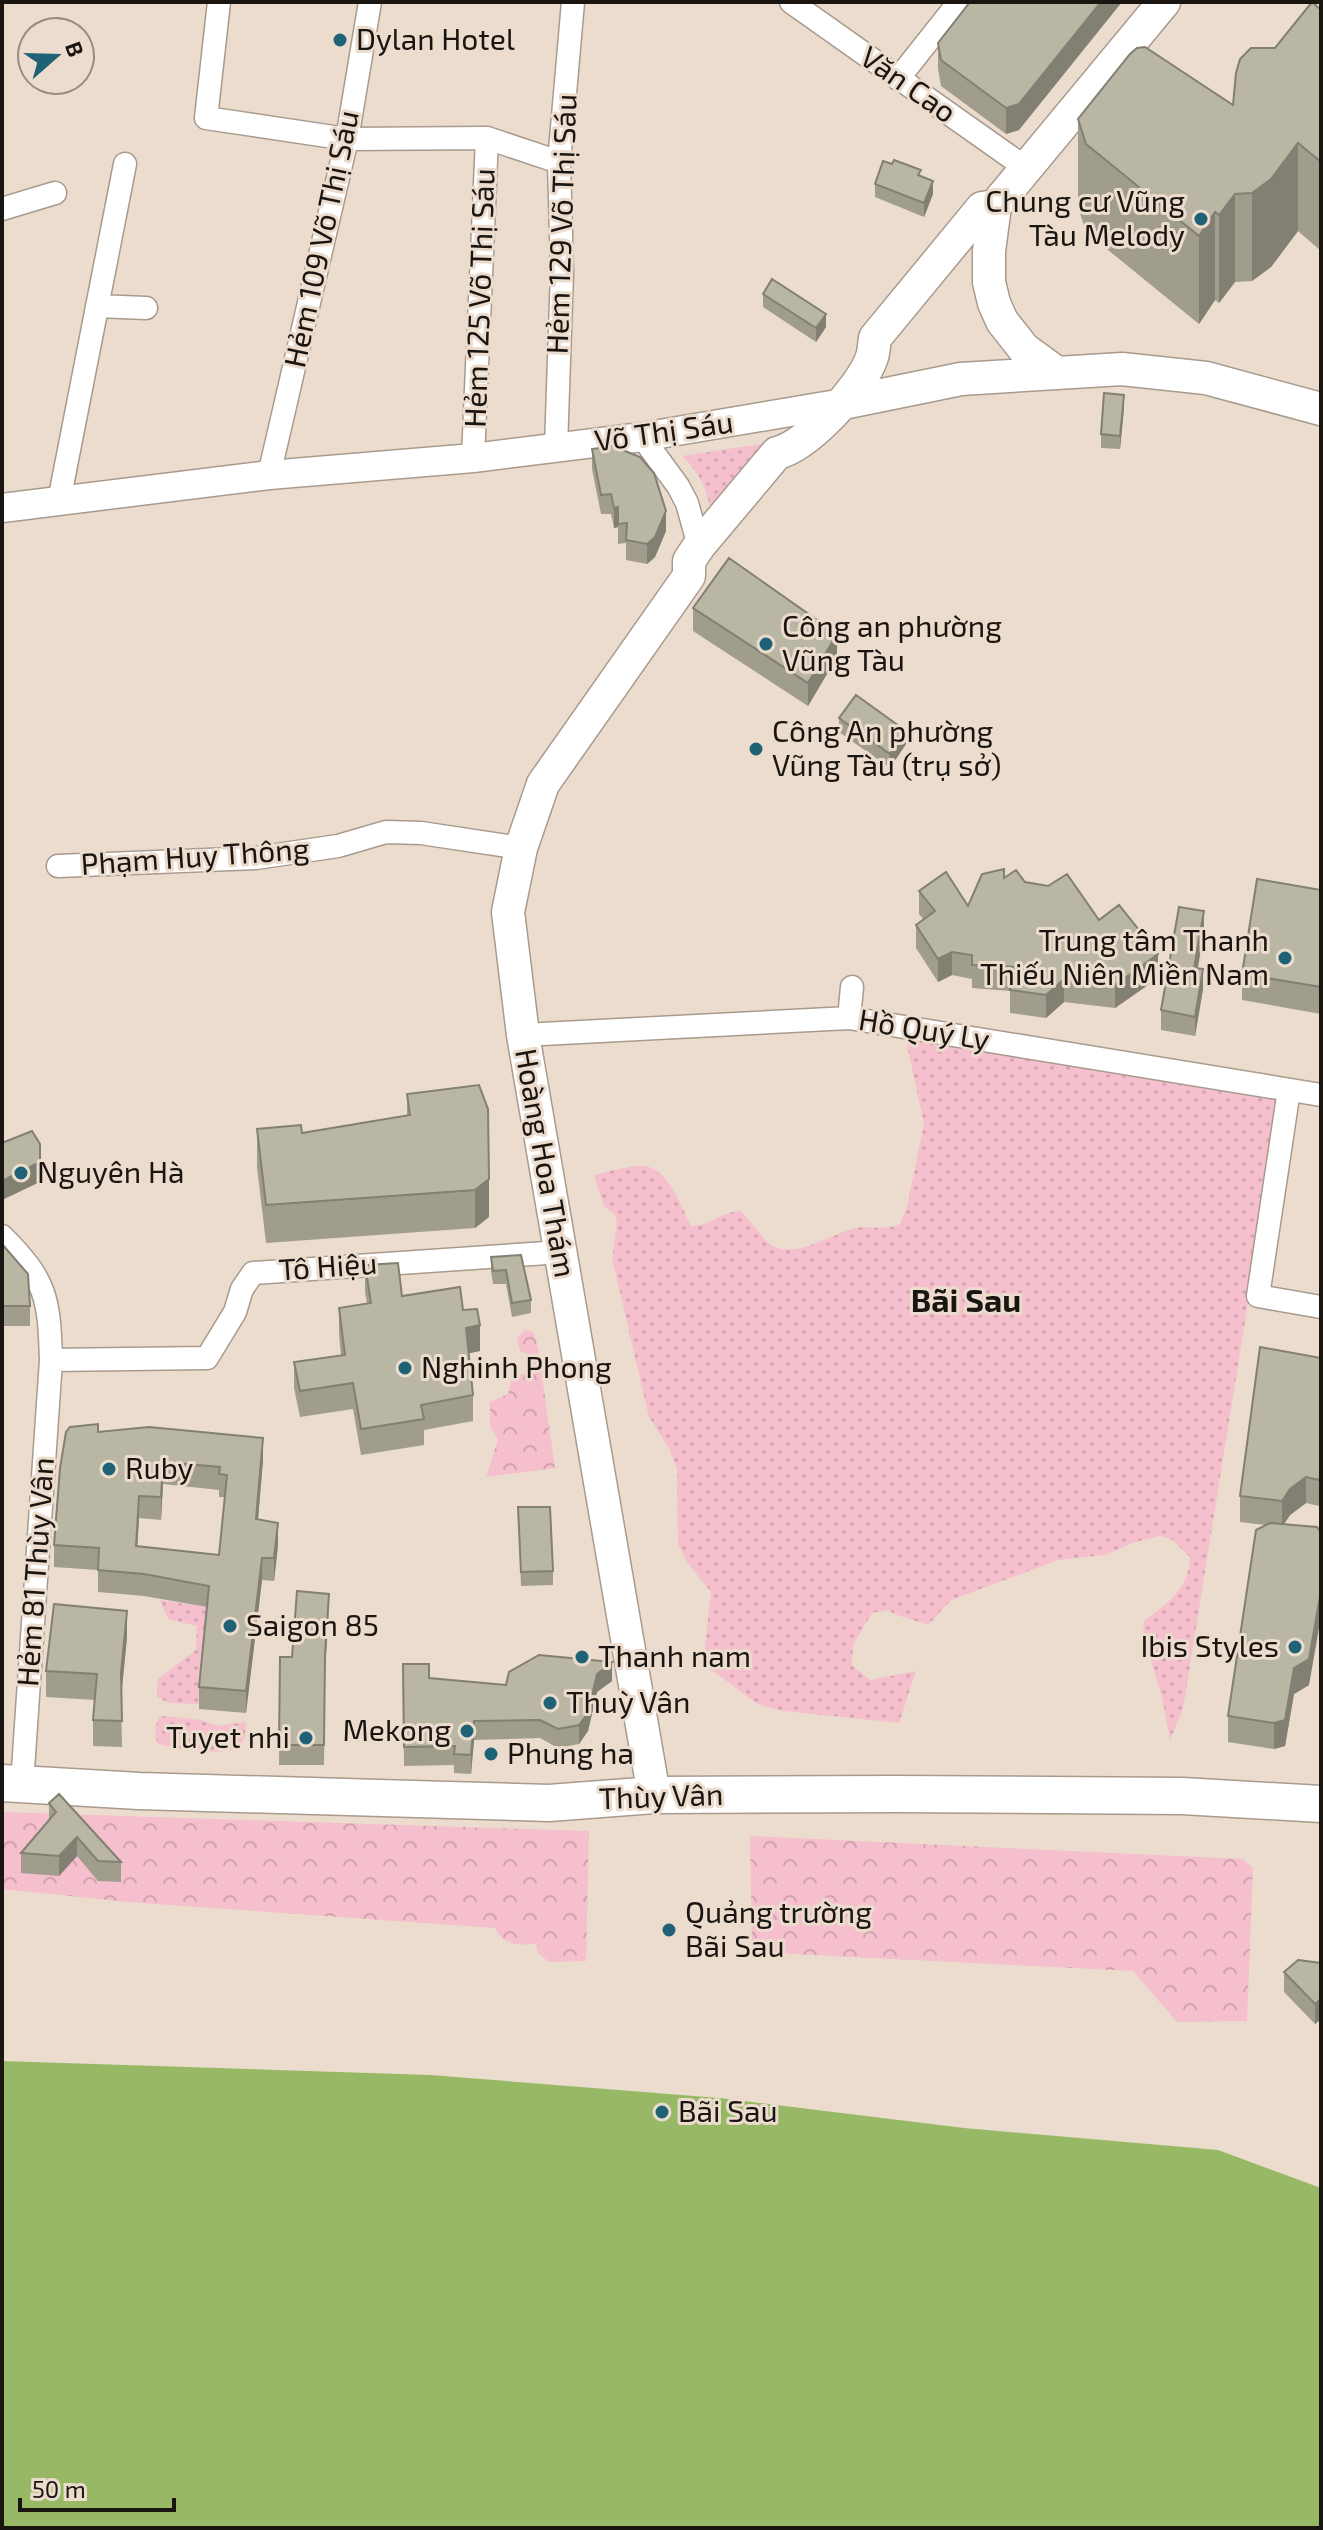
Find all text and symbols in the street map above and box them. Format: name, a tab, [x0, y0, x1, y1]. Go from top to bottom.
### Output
north arrow	[16, 16, 96, 96]
place label: Dylan Hotel	[356, 20, 515, 56]
marker: Dylan Hotel	[331, 31, 349, 49]
street label: Văn Cao	[854, 37, 964, 129]
text: B	[61, 38, 90, 60]
street label: Hẻm 129 Võ Thị Sáu	[537, 93, 583, 355]
street label: Hẻm 109 Võ Thị Sáu	[275, 107, 365, 370]
street label: Hẻm 125 Võ Thị Sáu	[455, 168, 501, 428]
place label: Chung cư Vũng Tàu Melody	[985, 182, 1185, 252]
marker: Chung cư Vũng Tàu Melody	[1192, 210, 1210, 228]
street label: Võ Thị Sáu	[592, 402, 735, 458]
place label: Công an phường Vũng Tàu	[782, 607, 1002, 677]
marker: Công an phường Vũng Tàu	[757, 635, 775, 653]
place label: Công An phường Vũng Tàu (trụ sở)	[772, 712, 1002, 782]
marker: Công An phường Vũng Tàu (trụ sở)	[747, 740, 765, 758]
street label: Phạm Huy Thông	[79, 829, 311, 881]
place label: Trung tâm Thanh Thiếu Niên Miền Nam	[980, 921, 1269, 991]
marker: Trung tâm Thanh Thiếu Niên Miền Nam	[1276, 949, 1294, 967]
street label: Hồ Quý Ly	[856, 1000, 992, 1056]
street label: Hoàng Hoa Thám	[509, 1045, 585, 1280]
place label: Nguyên Hà	[37, 1153, 184, 1189]
marker: Nguyên Hà	[12, 1164, 30, 1182]
street label: Tô Hiệu	[277, 1244, 378, 1286]
district label: Bãi Sau	[911, 1280, 1021, 1318]
place label: Nghinh Phong	[421, 1348, 612, 1384]
marker: Nghinh Phong	[396, 1359, 414, 1377]
place label: Ruby	[125, 1449, 194, 1485]
street label: Hẻm 81 Thùy Vân	[8, 1456, 60, 1688]
marker: Ruby	[100, 1460, 118, 1478]
place label: Saigon 85	[246, 1606, 379, 1642]
marker: Saigon 85	[221, 1617, 239, 1635]
place label: Ibis Styles	[1140, 1627, 1279, 1663]
place label: Thanh nam	[598, 1637, 751, 1673]
marker: Ibis Styles	[1286, 1638, 1304, 1656]
marker: Thanh nam	[573, 1648, 591, 1666]
place label: Thuỳ Vân	[566, 1683, 690, 1719]
marker: Thuỳ Vân	[541, 1694, 559, 1712]
place label: Mekong	[343, 1711, 451, 1747]
place label: Tuyet nhi	[166, 1718, 290, 1754]
marker: Mekong	[458, 1722, 476, 1740]
marker: Tuyet nhi	[297, 1729, 315, 1747]
place label: Phung ha	[507, 1734, 634, 1770]
marker: Phung ha	[482, 1745, 500, 1763]
street label: Thùy Vân	[598, 1775, 724, 1815]
place label: Quảng trường Bãi Sau	[685, 1893, 872, 1963]
marker: Quảng trường Bãi Sau	[660, 1921, 678, 1939]
place label: Bãi Sau	[678, 2092, 778, 2128]
marker: Bãi Sau	[653, 2103, 671, 2121]
scale bar	[20, 2462, 174, 2512]
text: 50 m	[32, 2474, 86, 2503]

